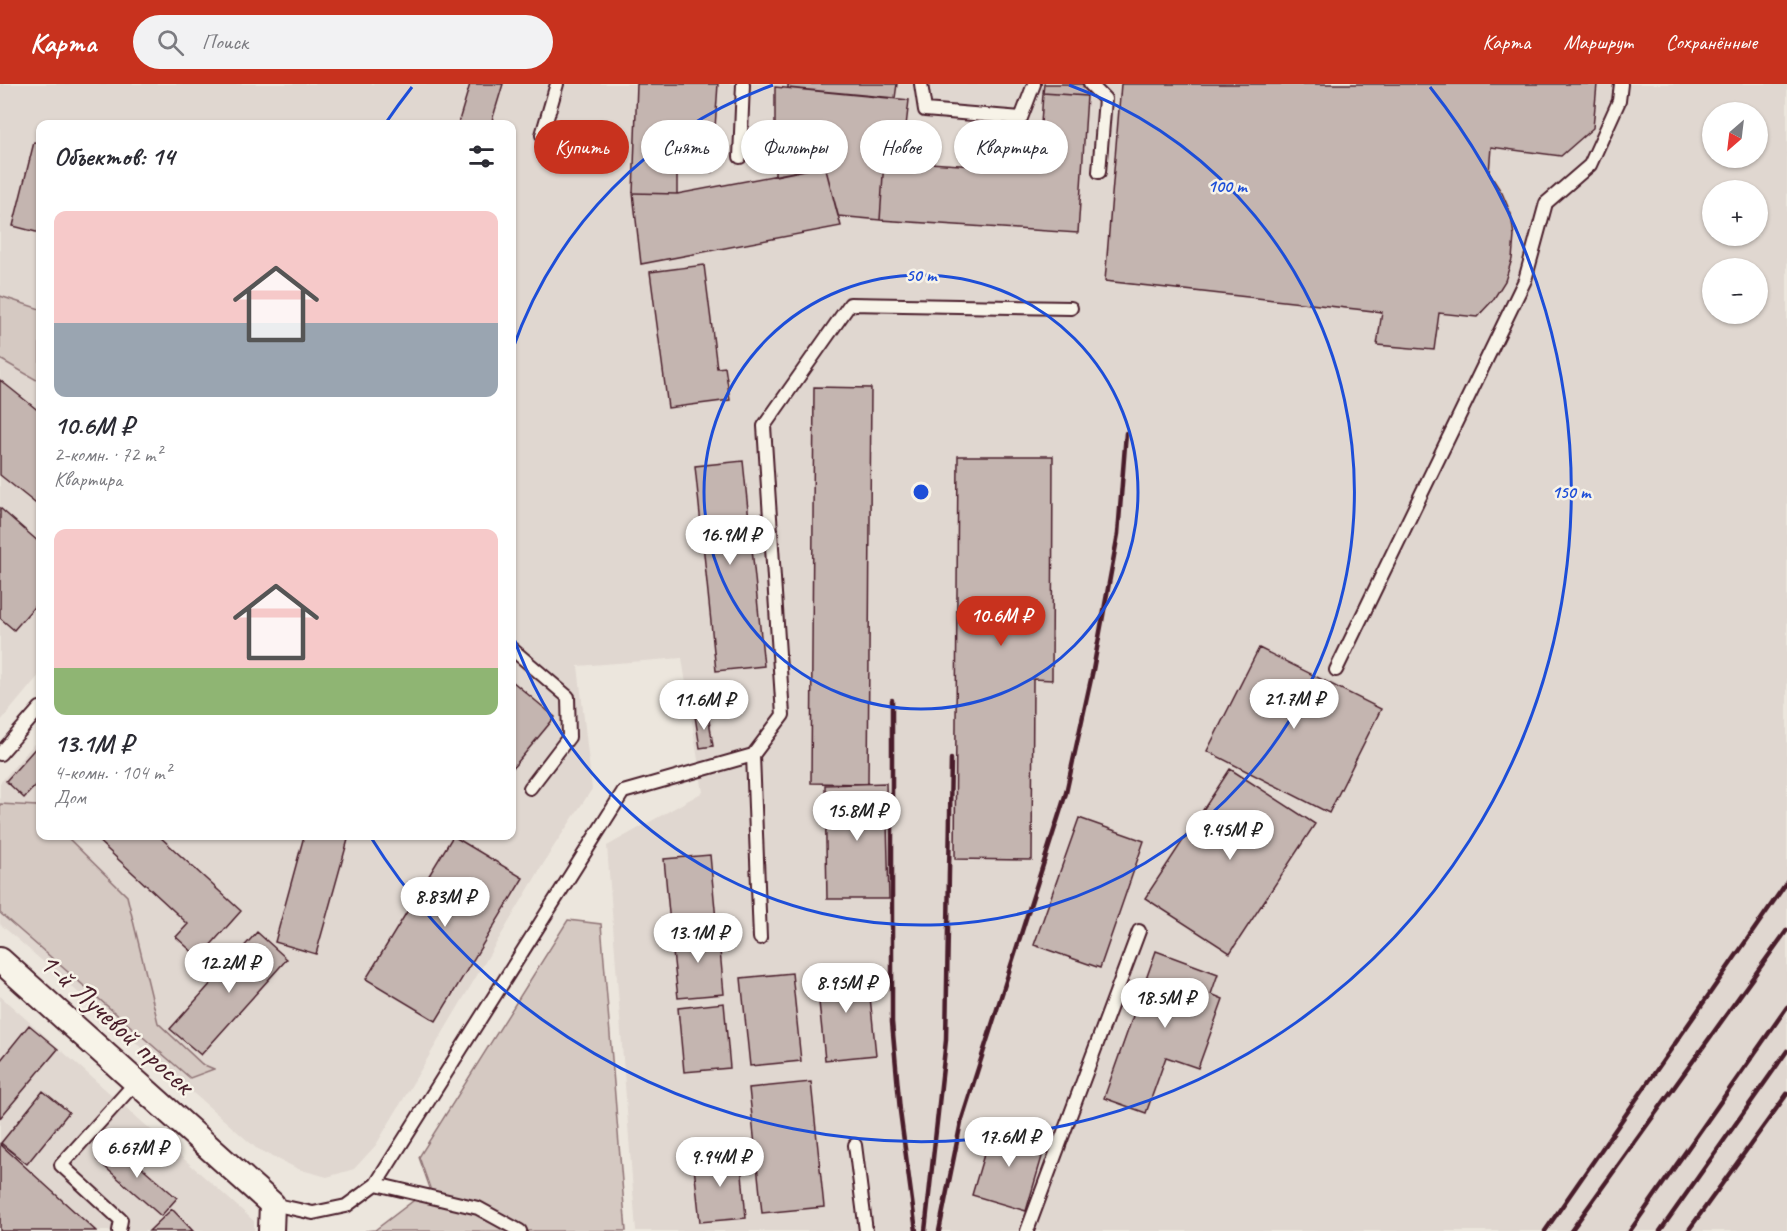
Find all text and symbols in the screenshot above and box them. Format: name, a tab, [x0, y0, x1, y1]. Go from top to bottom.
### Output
search box	[133, 15, 553, 69]
text: Карта	[30, 25, 97, 60]
icon: search	[154, 26, 187, 59]
text: Поиск	[202, 28, 248, 56]
text: Карта	[1482, 29, 1531, 55]
text: Маршрут	[1564, 29, 1633, 55]
text: Сохранённые	[1666, 29, 1757, 55]
north arrow	[1702, 102, 1768, 168]
map controls	[1702, 102, 1768, 324]
chip: Купить	[534, 120, 629, 174]
chip: Снять	[641, 120, 729, 174]
chip: Фильтры	[741, 120, 848, 174]
chip: Новое	[860, 120, 942, 174]
chip: Квартира	[954, 120, 1068, 174]
text: Объектов: 14	[54, 140, 174, 173]
icon: filters	[465, 140, 498, 173]
text: 100 m	[1208, 175, 1248, 197]
button: +	[1702, 180, 1768, 246]
icon: home	[222, 250, 330, 358]
button: −	[1702, 258, 1768, 324]
text: 50 m	[906, 264, 938, 286]
text: 10.6M ₽	[54, 409, 133, 442]
text: 2-комн. · 72 m²	[54, 442, 162, 467]
text: Квартира	[54, 467, 122, 492]
text: 150 m	[1552, 481, 1592, 503]
centre of rings	[911, 482, 931, 502]
pin: 16.9M ₽	[675, 515, 785, 566]
text: 16.9M ₽	[700, 522, 760, 547]
icon: home	[222, 568, 330, 676]
pin: 10.6M ₽	[946, 596, 1056, 647]
text: 10.6M ₽	[970, 603, 1032, 628]
pin: 21.7M ₽	[1239, 679, 1349, 730]
pin: 11.6M ₽	[649, 680, 759, 731]
text: 21.7M ₽	[1264, 686, 1324, 711]
text: 11.6M ₽	[673, 687, 735, 712]
text: 13.1M ₽	[54, 727, 133, 760]
text: 4-комн. · 104 m²	[54, 760, 171, 785]
text: Дом	[54, 785, 86, 810]
pin: 15.8M ₽	[802, 791, 912, 842]
text: 15.8M ₽	[827, 798, 887, 823]
pin: 9.45M ₽	[1175, 810, 1285, 861]
text: 9.45M ₽	[1200, 817, 1260, 842]
pin: 8.83M ₽	[390, 877, 500, 928]
text: 8.83M ₽	[415, 884, 475, 909]
pin: 13.1M ₽	[643, 913, 753, 964]
text: 13.1M ₽	[668, 920, 728, 945]
street label: 1-й Лучевой просек	[32, 943, 205, 1105]
pin: 12.2M ₽	[174, 943, 284, 994]
text: 12.2M ₽	[199, 950, 259, 975]
pin: 8.95M ₽	[791, 963, 901, 1014]
text: 8.95M ₽	[816, 970, 876, 995]
pin: 18.5M ₽	[1110, 978, 1220, 1029]
text: 18.5M ₽	[1135, 985, 1195, 1010]
pin: 17.6M ₽	[954, 1117, 1064, 1168]
text: 17.6M ₽	[978, 1124, 1040, 1149]
pin: 6.67M ₽	[82, 1128, 192, 1179]
text: 6.67M ₽	[106, 1135, 168, 1160]
pin: 9.94M ₽	[665, 1137, 775, 1188]
text: 9.94M ₽	[690, 1144, 750, 1169]

